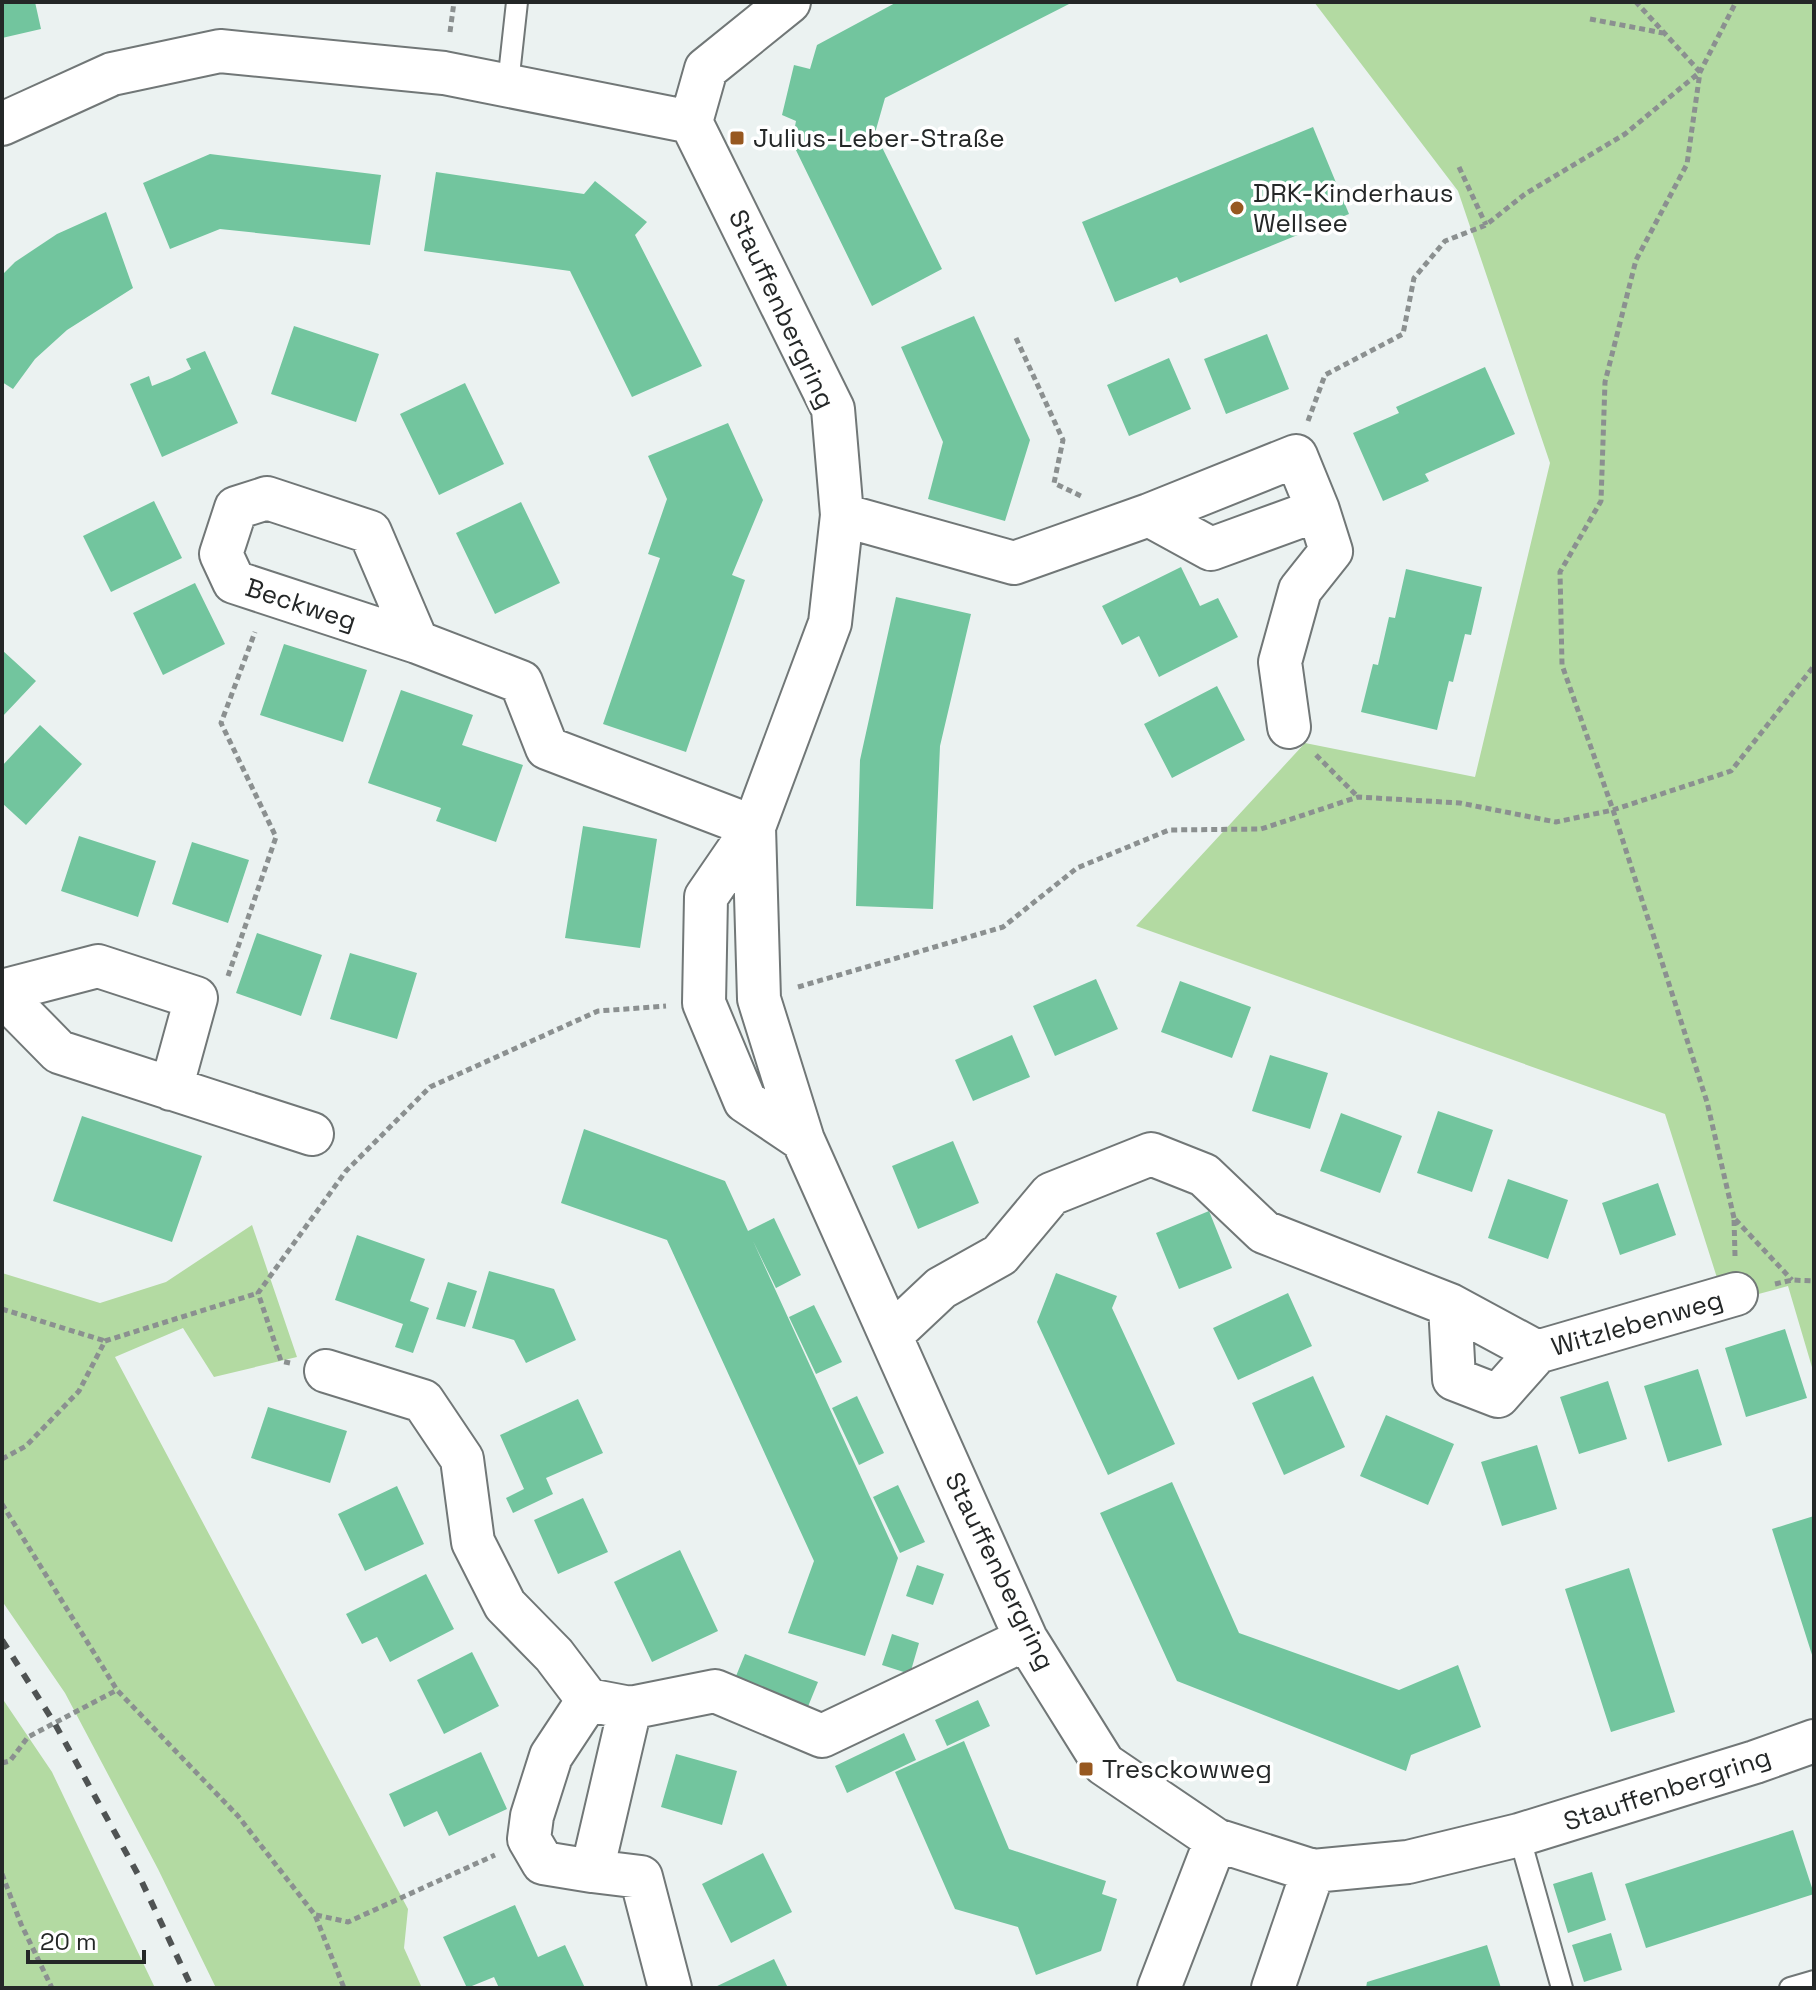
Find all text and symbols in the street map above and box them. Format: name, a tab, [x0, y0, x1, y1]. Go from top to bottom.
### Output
place label: Julius-Leber-Straße	[753, 121, 1005, 155]
marker: Julius-Leber-Straße	[728, 129, 746, 147]
place label: DRK-Kinderhaus Wellsee	[1253, 176, 1453, 240]
marker: DRK-Kinderhaus Wellsee	[1228, 199, 1246, 217]
street label: Stauffenbergring	[721, 204, 843, 414]
street label: Beckweg	[241, 570, 361, 638]
street label: Witzlebenweg	[1547, 1282, 1727, 1364]
street label: Stauffenbergring	[937, 1467, 1063, 1675]
street label: Stauffenbergring	[1559, 1739, 1775, 1839]
place label: Tresckowweg	[1102, 1752, 1272, 1786]
marker: Tresckowweg	[1077, 1760, 1095, 1778]
scale bar	[28, 1914, 144, 1964]
text: 20 m	[40, 1926, 97, 1957]

